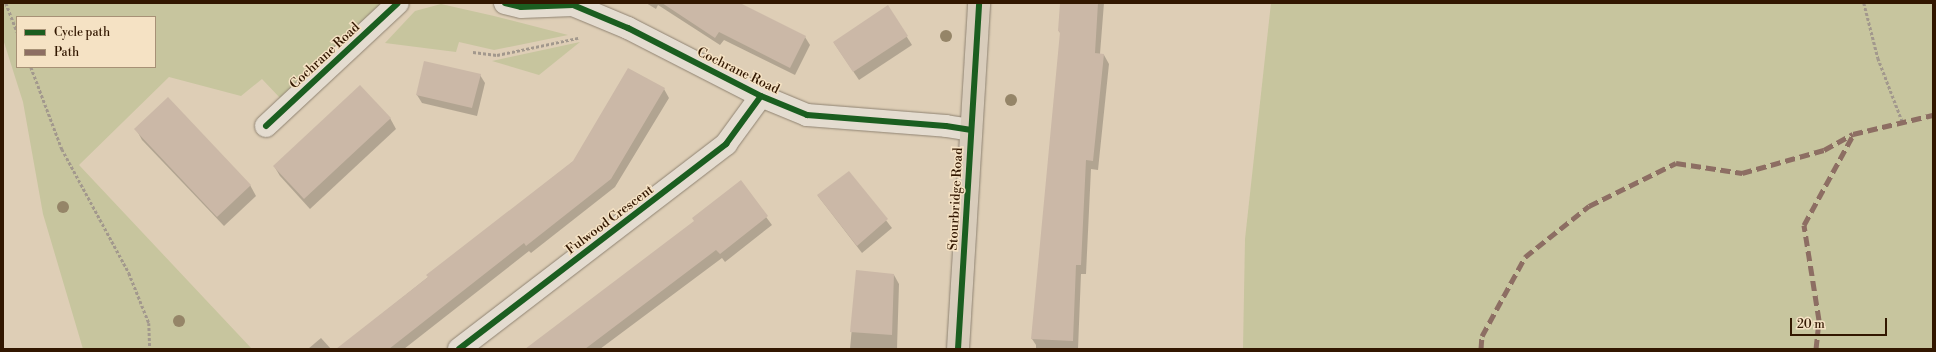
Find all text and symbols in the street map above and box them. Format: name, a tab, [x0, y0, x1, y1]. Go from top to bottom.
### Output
legend	[16, 16, 156, 68]
street label: Cochrane Road	[287, 20, 363, 92]
text: Cycle path	[54, 25, 110, 40]
street label: Cochrane Road	[694, 44, 782, 98]
text: Path	[54, 45, 79, 60]
street label: Stourbridge Road	[946, 147, 966, 251]
street label: Fulwood Crescent	[563, 182, 657, 258]
scale bar	[1792, 310, 1889, 336]
text: 20 m	[1797, 317, 1825, 332]

